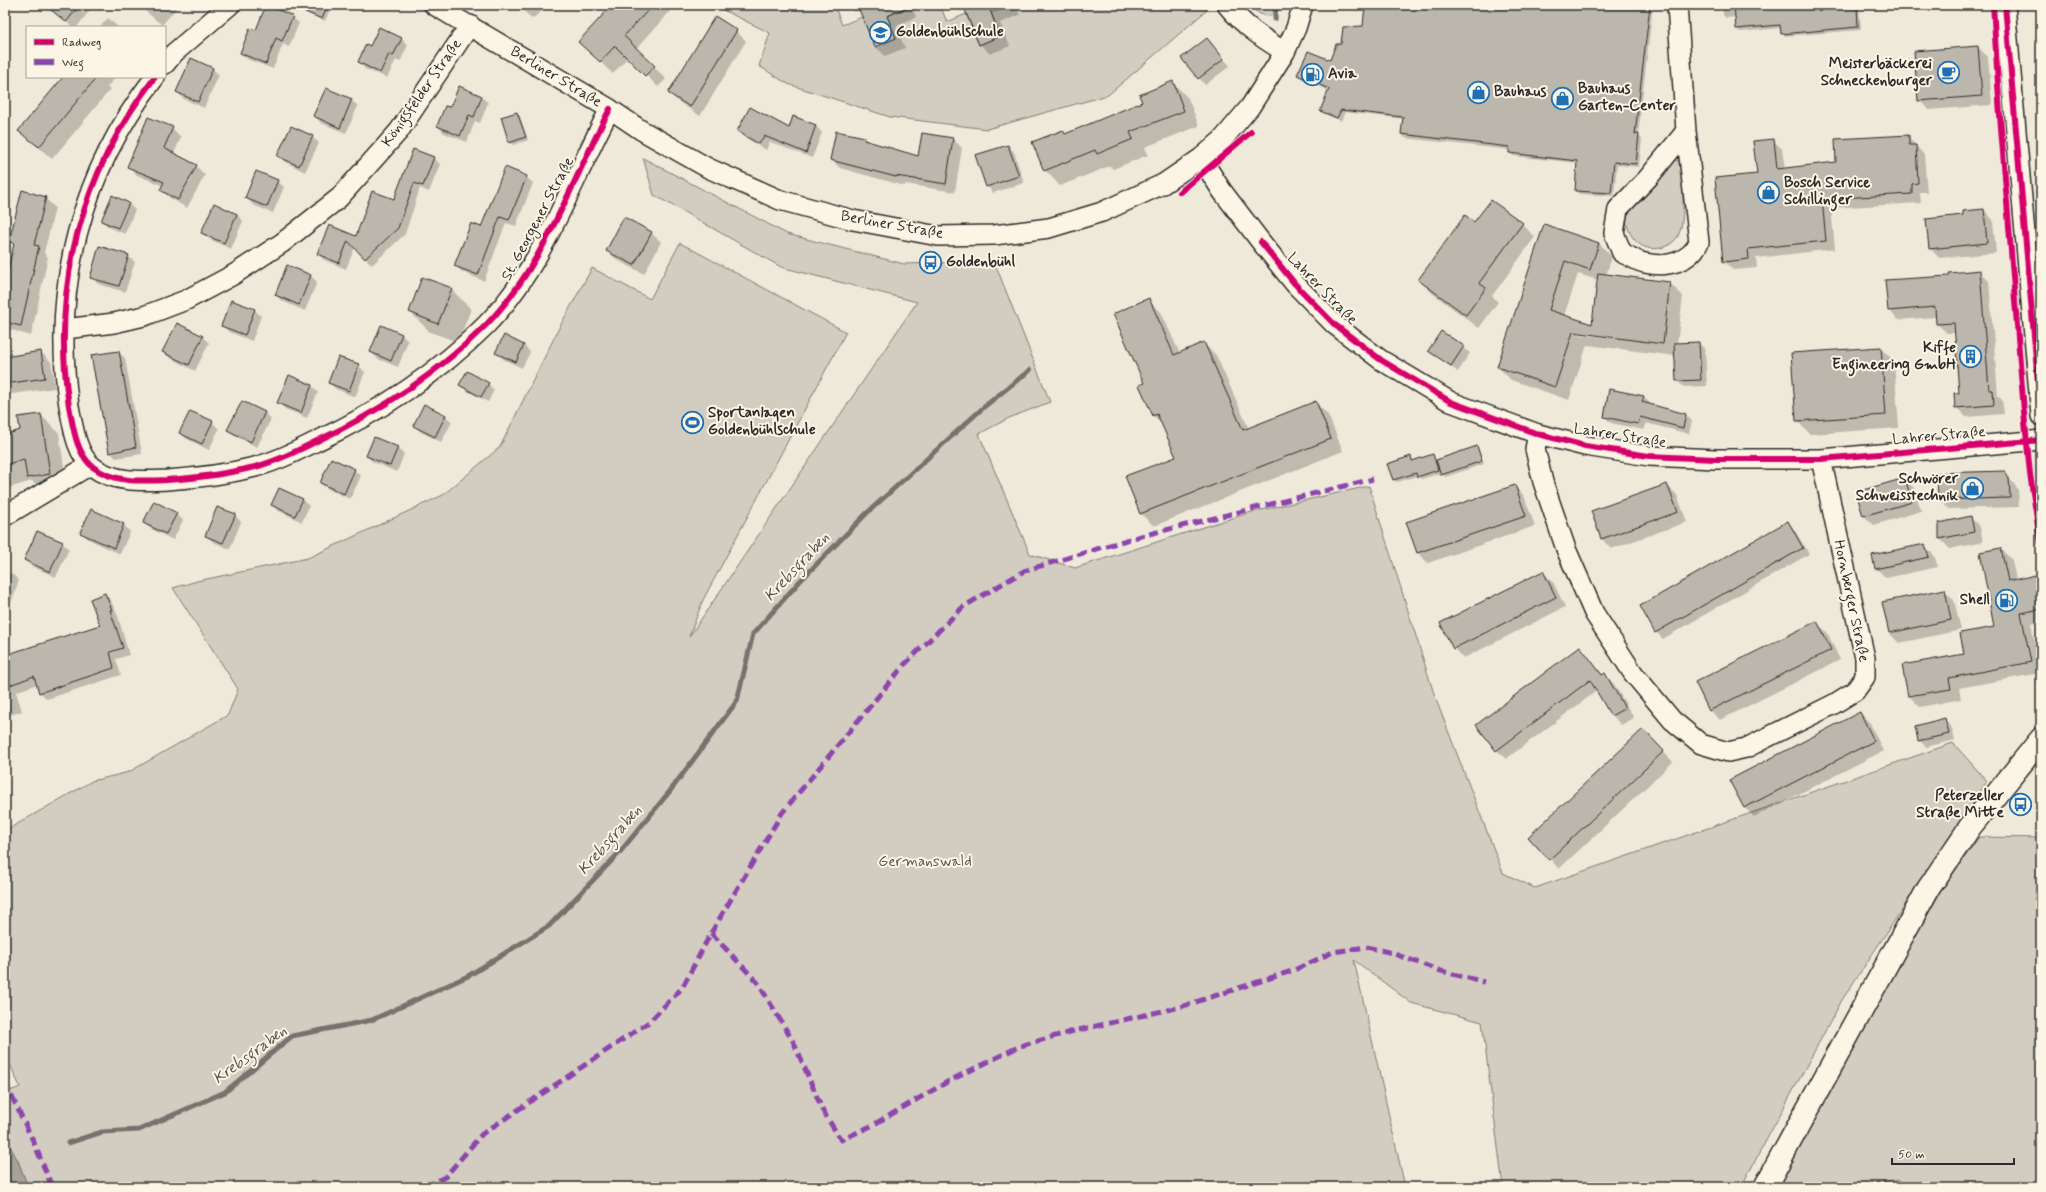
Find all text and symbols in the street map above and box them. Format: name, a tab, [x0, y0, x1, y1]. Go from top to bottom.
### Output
school or university icon: Goldenbühlschule	[868, 19, 894, 45]
place label: Goldenbühlschule	[896, 22, 1004, 42]
legend	[26, 26, 166, 78]
text: Radweg	[62, 35, 101, 51]
street label: Königsfelder Straße	[377, 35, 468, 151]
street label: Berliner Straße	[506, 42, 606, 112]
place label: Meisterbäckerei Schneckenburger	[1821, 54, 1933, 92]
text: Weg	[62, 55, 84, 72]
cafe icon: Meisterbäckerei Schneckenburger	[1935, 60, 1961, 86]
fuel station icon: Avia	[1300, 61, 1326, 87]
place label: Avia	[1328, 64, 1358, 84]
shop icon: Bauhaus	[1465, 79, 1491, 105]
place label: Bauhaus Garten-Center	[1578, 79, 1677, 116]
place label: Bauhaus	[1494, 82, 1547, 102]
shop icon: Bauhaus Garten-Center	[1550, 85, 1576, 111]
street label: St. Georgener Straße	[497, 154, 580, 285]
place label: Bosch Service Schillinger	[1784, 173, 1870, 212]
shop icon: Bosch Service Schillinger	[1756, 179, 1782, 205]
street label: Berliner Straße	[839, 206, 945, 244]
street label: Lahrer Straße	[1282, 248, 1362, 330]
bus stop icon: Goldenbühl	[917, 249, 943, 275]
place label: Goldenbühl	[946, 252, 1015, 272]
place label: Kiffe Engineering GmbH	[1832, 338, 1956, 377]
building icon: Kiffe Engineering GmbH	[1958, 344, 1984, 370]
place label: Sportanlagen Goldenbühlschule	[708, 403, 816, 440]
sports icon: Sportanlagen Goldenbühlschule	[679, 409, 705, 435]
street label: Lahrer Straße	[1572, 419, 1668, 453]
street label: Lahrer Straße	[1892, 422, 1986, 450]
place label: Schwörer Schweisstechnik	[1856, 469, 1959, 506]
shop icon: Schwörer Schweisstechnik	[1960, 475, 1986, 501]
water label: Krebsgraben	[760, 528, 836, 607]
street label: Hornberger Straße	[1827, 538, 1874, 664]
fuel station icon: Shell	[1993, 587, 2019, 613]
place label: Shell	[1960, 590, 1990, 610]
place label: Peterzeller Straße Mitte	[1916, 786, 2005, 823]
bus stop icon: Peterzeller Straße Mitte	[2007, 792, 2033, 818]
water label: Krebsgraben	[573, 801, 648, 881]
park label: Germanswald	[878, 852, 972, 872]
water label: Krebsgraben	[209, 1021, 293, 1091]
scale bar	[1892, 1140, 2014, 1166]
text: 50 m	[1898, 1147, 1925, 1163]

